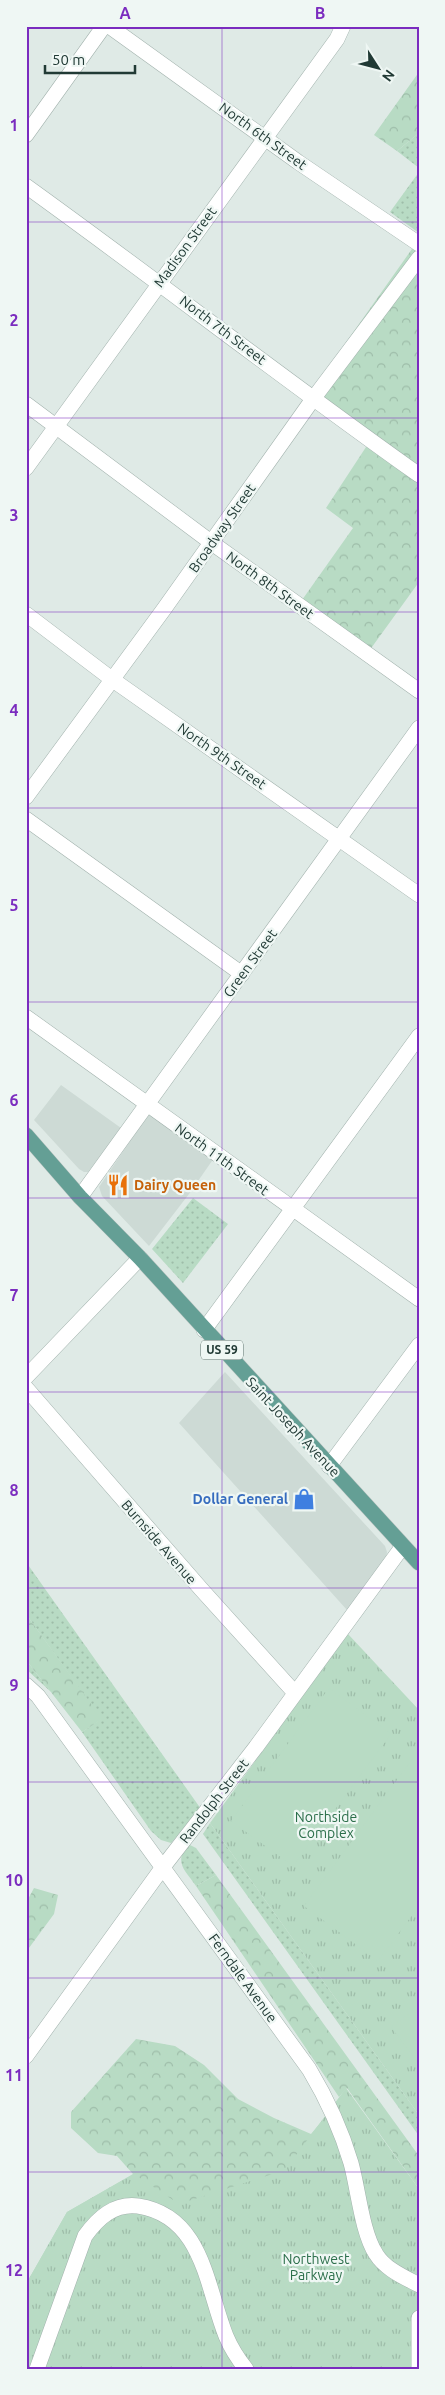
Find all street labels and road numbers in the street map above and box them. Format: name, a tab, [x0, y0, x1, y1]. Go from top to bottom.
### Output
street label: North 6th Street	[216, 99, 310, 173]
street label: Madison Street	[150, 203, 220, 290]
street label: North 7th Street	[177, 292, 270, 368]
street label: Broadway Street	[185, 480, 259, 576]
street label: North 8th Street	[223, 548, 317, 622]
street label: North 9th Street	[175, 720, 270, 793]
street label: Green Street	[220, 925, 280, 1000]
street label: North 11th Street	[172, 1120, 272, 1199]
road number: US 59	[201, 1340, 243, 1360]
street label: Saint Joseph Avenue	[243, 1374, 343, 1480]
street label: Burnside Avenue	[118, 1497, 200, 1587]
street label: Randolph Street	[176, 1755, 252, 1846]
street label: Ferndale Avenue	[206, 1931, 280, 2025]

